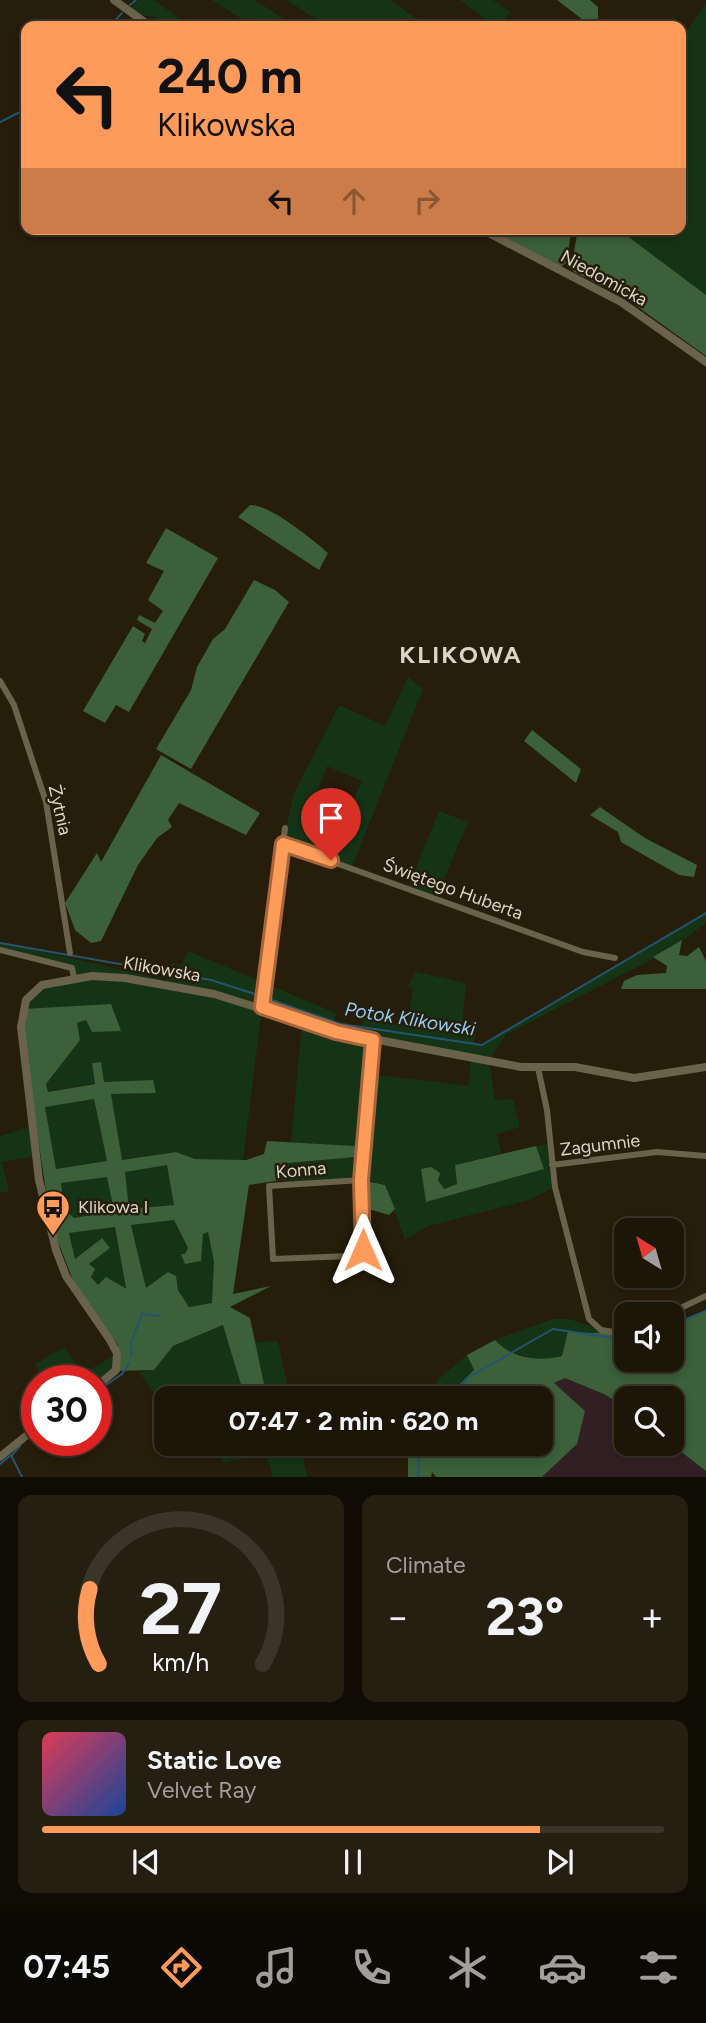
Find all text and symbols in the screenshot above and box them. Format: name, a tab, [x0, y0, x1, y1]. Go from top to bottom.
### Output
text: 240 m	[157, 46, 303, 105]
icon: left	[42, 49, 133, 140]
text: Klikowska	[157, 106, 296, 144]
icon: left	[262, 182, 300, 220]
icon: ahead	[335, 182, 373, 220]
icon: right	[408, 182, 446, 220]
street label: Niedomicka	[557, 245, 651, 311]
district label: KLIKOWA	[399, 640, 523, 669]
street label: Żytnia	[44, 783, 76, 837]
pin	[301, 788, 361, 860]
icon: arrive	[312, 799, 350, 837]
street label: Świętego Huberta	[380, 853, 526, 925]
street label: Klikowska	[122, 951, 202, 987]
water label: Potok Klikowski	[343, 997, 477, 1041]
street label: Zagumnie	[559, 1129, 642, 1161]
street label: Konna	[275, 1157, 327, 1183]
bus stop icon: Klikowa I	[34, 1188, 72, 1237]
place label: Klikowa I	[78, 1196, 148, 1218]
position arrow	[326, 1213, 400, 1287]
north arrow	[614, 1218, 684, 1288]
map controls	[614, 1218, 684, 1456]
button: sound	[614, 1302, 684, 1372]
speed limit sign: 30	[21, 1365, 112, 1456]
button: search	[614, 1386, 684, 1456]
text: 07:47 · 2 min · 620 m	[229, 1405, 478, 1437]
text: Climate	[386, 1551, 465, 1579]
text: 27	[140, 1566, 222, 1653]
text: 23°	[486, 1586, 564, 1648]
text: −	[386, 1594, 410, 1640]
text: +	[640, 1594, 664, 1640]
text: km/h	[152, 1647, 210, 1677]
text: Static Love	[147, 1744, 281, 1776]
text: Velvet Ray	[147, 1776, 256, 1804]
icon: previous	[127, 1843, 165, 1881]
icon: pause	[334, 1843, 372, 1881]
icon: next	[541, 1843, 579, 1881]
icon: directions	[157, 1943, 206, 1992]
icon: music	[252, 1943, 301, 1992]
icon: phone	[347, 1943, 396, 1992]
icon: climate	[443, 1943, 492, 1992]
icon: car	[538, 1943, 587, 1992]
icon: filters	[634, 1943, 683, 1992]
text: 07:45	[23, 1948, 110, 1986]

